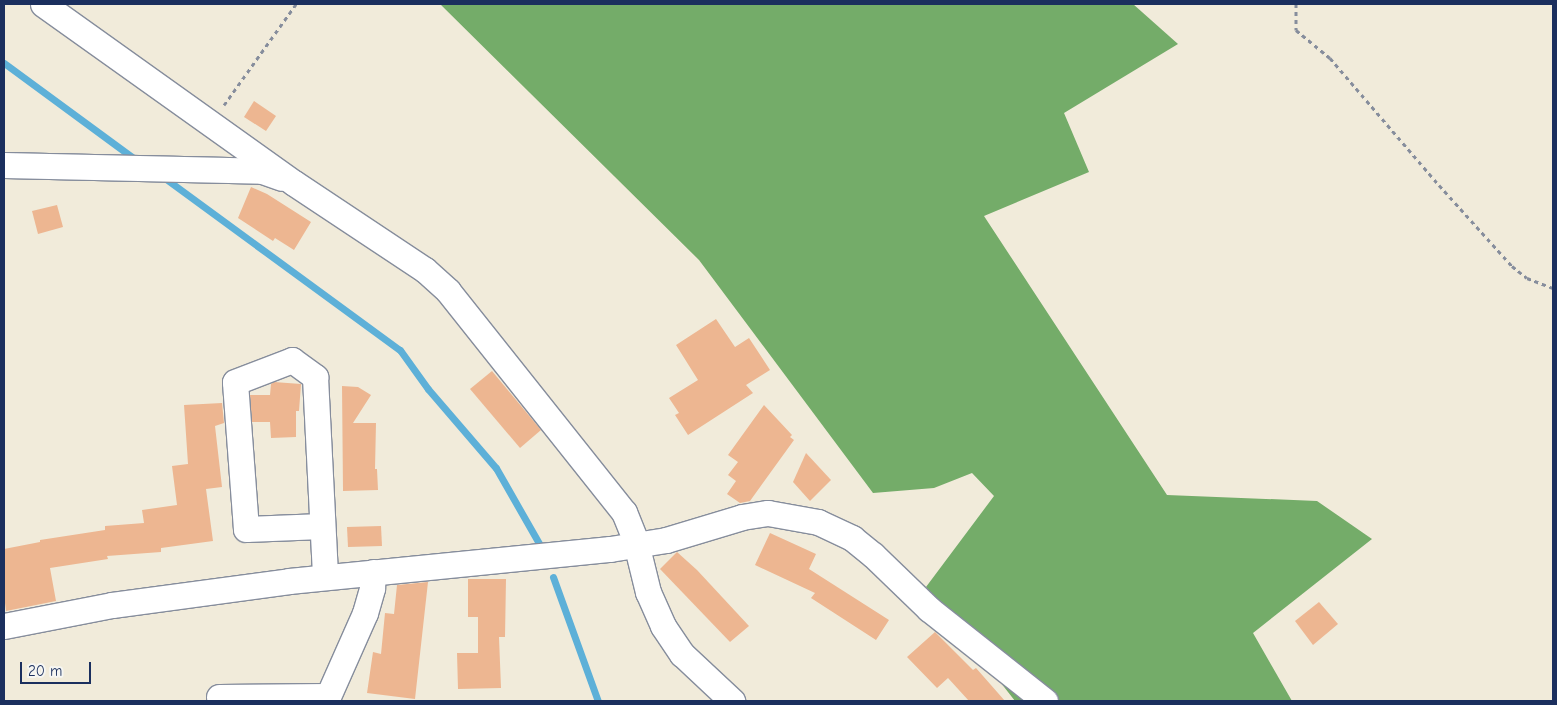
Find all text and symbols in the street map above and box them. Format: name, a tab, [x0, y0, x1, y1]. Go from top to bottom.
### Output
scale bar	[22, 652, 94, 684]
text: 20 m	[28, 662, 62, 680]

